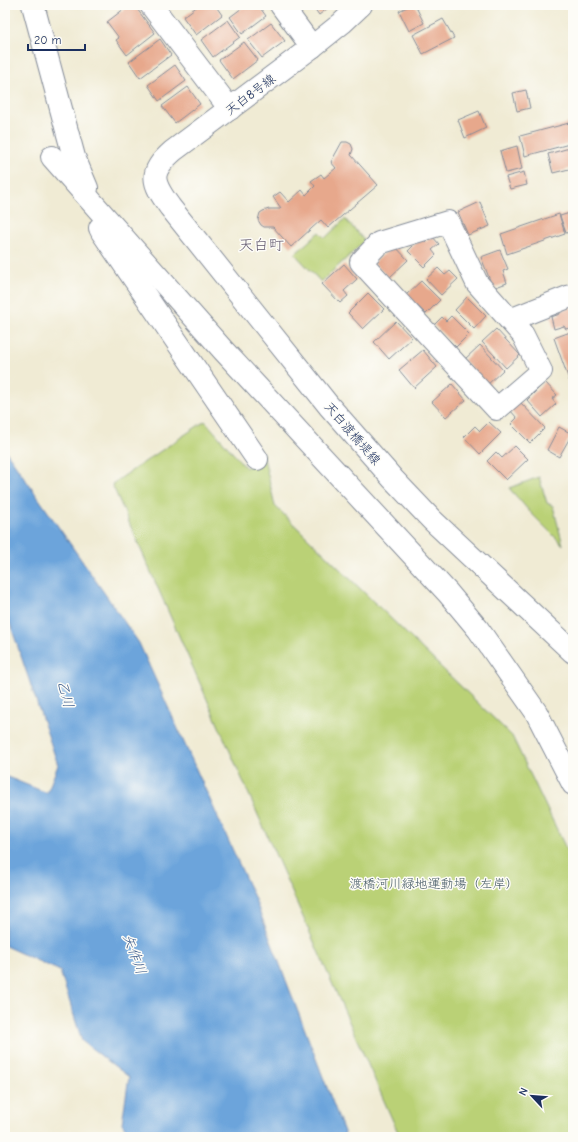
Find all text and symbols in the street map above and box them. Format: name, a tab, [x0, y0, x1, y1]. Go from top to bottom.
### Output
scale bar	[28, 26, 85, 52]
text: 20 m	[34, 33, 62, 47]
street label: 天白8号線	[222, 70, 279, 118]
district label: 天白町	[238, 236, 284, 254]
street label: 天白渡橋堤線	[321, 399, 385, 468]
water label: 乙川	[54, 678, 77, 710]
park label: 渡橋河川緑地運動場（左岸）	[349, 876, 519, 891]
water label: 矢作川	[119, 932, 150, 977]
north arrow	[512, 1076, 552, 1116]
text: N	[516, 1086, 531, 1098]

